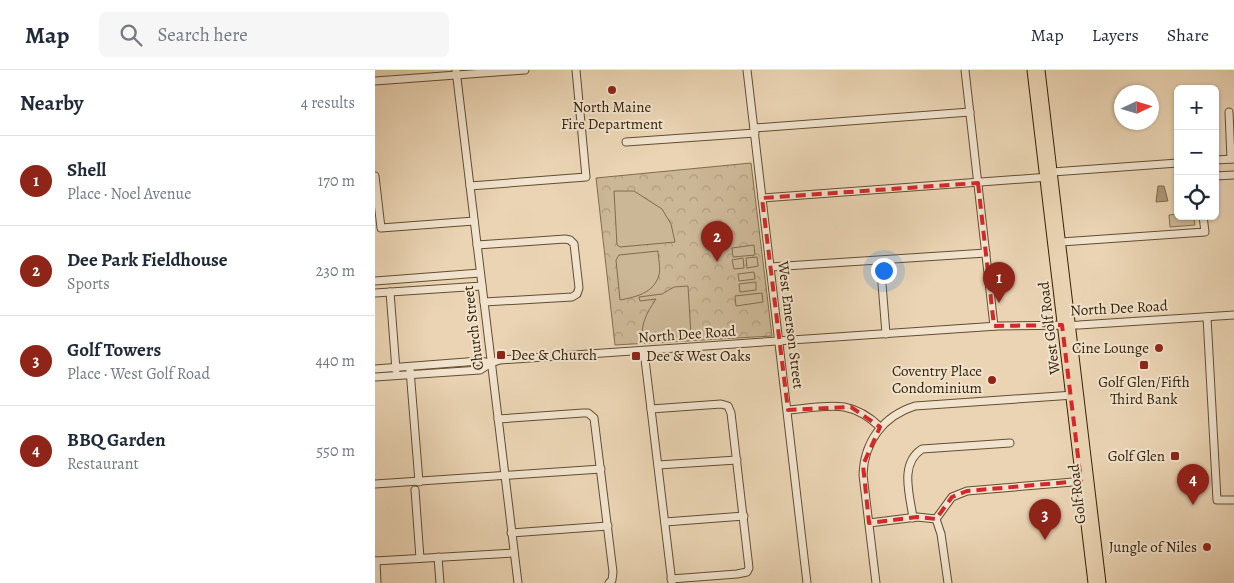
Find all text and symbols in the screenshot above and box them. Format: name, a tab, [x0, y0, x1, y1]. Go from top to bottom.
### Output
search box	[99, 12, 449, 57]
text: Map	[25, 19, 69, 51]
icon: search	[117, 21, 145, 49]
text: Search here	[157, 22, 248, 48]
text: Map	[1031, 23, 1064, 47]
text: Layers	[1092, 23, 1139, 47]
text: Share	[1167, 23, 1209, 47]
marker: North Maine Fire Department	[606, 84, 618, 96]
north arrow	[1114, 85, 1159, 130]
map controls	[1174, 85, 1219, 220]
button: +	[1174, 85, 1219, 130]
text: Nearby	[20, 89, 83, 117]
text: 4 results	[301, 92, 355, 114]
place label: North Maine Fire Department	[561, 97, 663, 134]
button: −	[1174, 130, 1219, 175]
text: Shell	[67, 157, 106, 183]
text: 1	[33, 170, 39, 192]
text: 170 m	[318, 170, 355, 192]
button: locate	[1174, 175, 1219, 220]
text: Place · Noel Avenue	[67, 183, 191, 205]
pin: 2	[701, 221, 733, 262]
text: Dee Park Fieldhouse	[67, 247, 228, 273]
your location	[871, 258, 897, 284]
street label: West Emerson Street	[773, 259, 809, 390]
text: 2	[32, 260, 40, 282]
text: 230 m	[316, 260, 355, 282]
pin: 1	[983, 262, 1015, 303]
text: Sports	[67, 273, 110, 295]
street label: West Golf Road	[1033, 279, 1065, 377]
street label: Church Street	[458, 284, 488, 372]
street label: North Dee Road	[1070, 295, 1169, 321]
street label: North Dee Road	[638, 321, 737, 347]
text: Golf Towers	[67, 337, 161, 363]
place label: Cine Lounge	[1072, 338, 1149, 358]
marker: Cine Lounge	[1153, 342, 1165, 354]
place label: Dee & Church	[511, 345, 597, 365]
place label: Dee & West Oaks	[646, 346, 751, 366]
marker: Dee & Church	[495, 349, 507, 361]
text: 3	[33, 350, 39, 372]
text: 440 m	[315, 350, 355, 372]
marker: Dee & West Oaks	[630, 350, 642, 362]
marker: Golf Glen/Fifth Third Bank	[1138, 359, 1150, 371]
place label: Coventry Place Condominium	[892, 361, 983, 398]
text: Place · West Golf Road	[67, 363, 210, 385]
place label: Golf Glen/Fifth Third Bank	[1098, 372, 1190, 409]
marker: Coventry Place Condominium	[986, 374, 998, 386]
text: BBQ Garden	[67, 427, 166, 453]
text: 4	[32, 440, 40, 462]
text: 550 m	[316, 440, 355, 462]
place label: Golf Glen	[1108, 446, 1165, 466]
marker: Golf Glen	[1169, 450, 1181, 462]
text: Restaurant	[67, 453, 139, 475]
street label: Golf Road	[1063, 462, 1091, 525]
pin: 4	[1177, 464, 1209, 505]
pin: 3	[1029, 499, 1061, 540]
place label: Jungle of Niles	[1109, 537, 1197, 557]
marker: Jungle of Niles	[1201, 541, 1213, 553]

